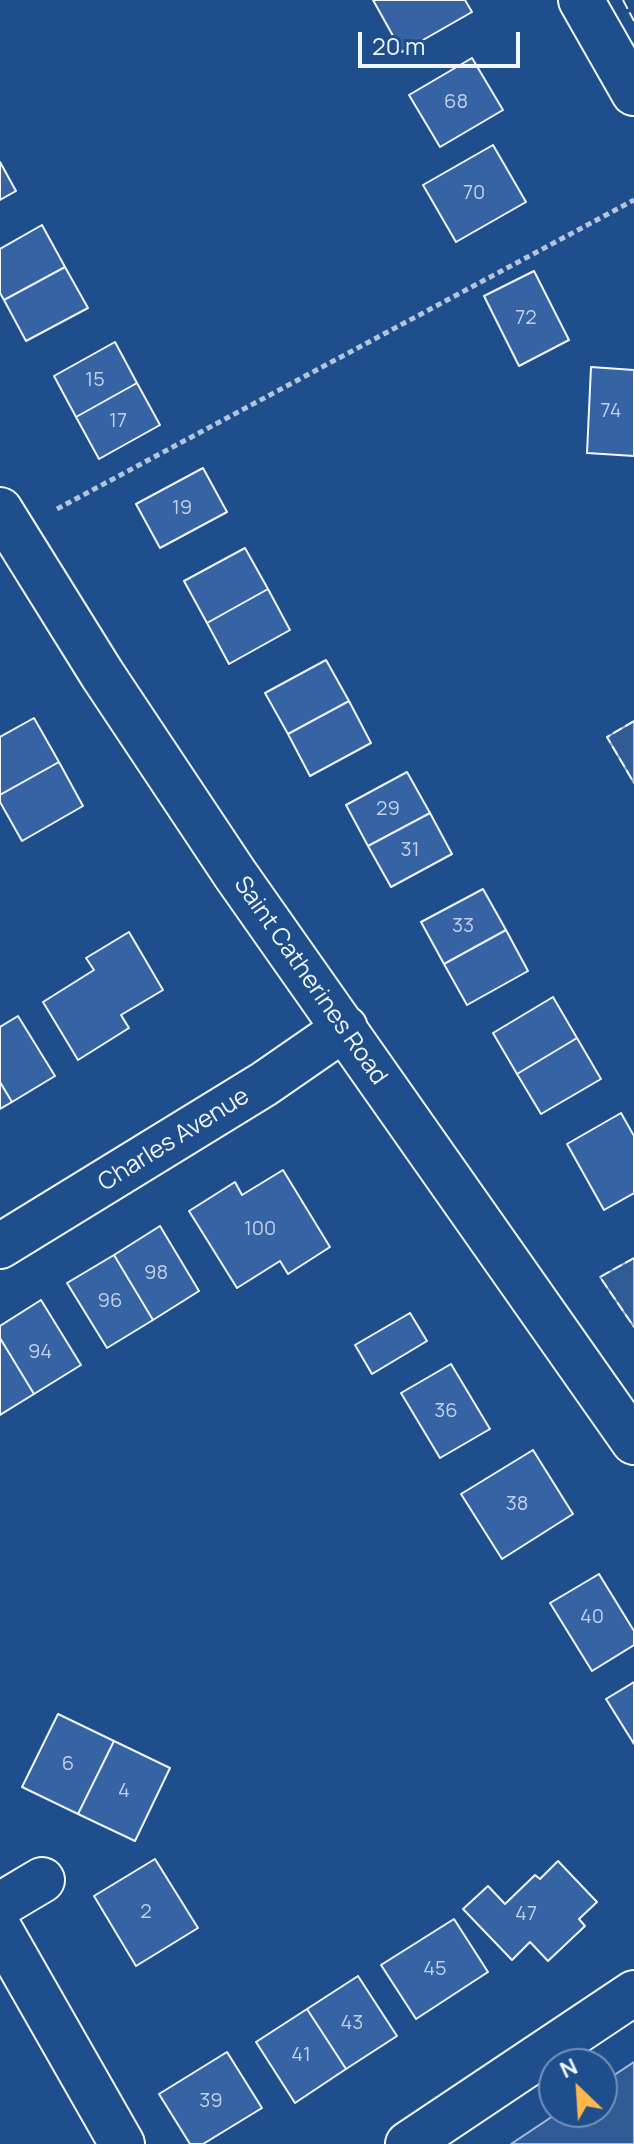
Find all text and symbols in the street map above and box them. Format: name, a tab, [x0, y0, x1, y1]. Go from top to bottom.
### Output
scale bar	[362, 16, 524, 66]
text: 20 m	[372, 29, 425, 62]
house number: 68	[444, 90, 468, 114]
house number: 70	[463, 181, 485, 205]
house number: 72	[515, 306, 537, 330]
house number: 15	[85, 368, 105, 392]
house number: 74	[600, 399, 622, 423]
house number: 17	[109, 409, 127, 433]
house number: 19	[172, 496, 192, 520]
house number: 29	[376, 797, 400, 821]
house number: 31	[401, 838, 419, 862]
street label: Saint Catherines Road	[227, 871, 393, 1091]
house number: 33	[452, 914, 474, 938]
street label: Charles Avenue	[93, 1082, 255, 1198]
house number: 100	[244, 1217, 276, 1241]
house number: 98	[144, 1261, 168, 1285]
house number: 96	[98, 1289, 122, 1313]
house number: 94	[28, 1340, 52, 1364]
house number: 36	[434, 1399, 458, 1423]
house number: 38	[506, 1492, 528, 1516]
house number: 40	[580, 1605, 604, 1629]
house number: 6	[62, 1752, 74, 1776]
house number: 4	[118, 1779, 130, 1803]
house number: 2	[140, 1900, 152, 1924]
house number: 47	[515, 1902, 537, 1926]
house number: 45	[423, 1957, 447, 1981]
house number: 43	[341, 2011, 363, 2035]
house number: 41	[291, 2043, 311, 2067]
north arrow	[538, 2048, 618, 2128]
text: N	[555, 2051, 582, 2085]
house number: 39	[199, 2089, 223, 2113]

